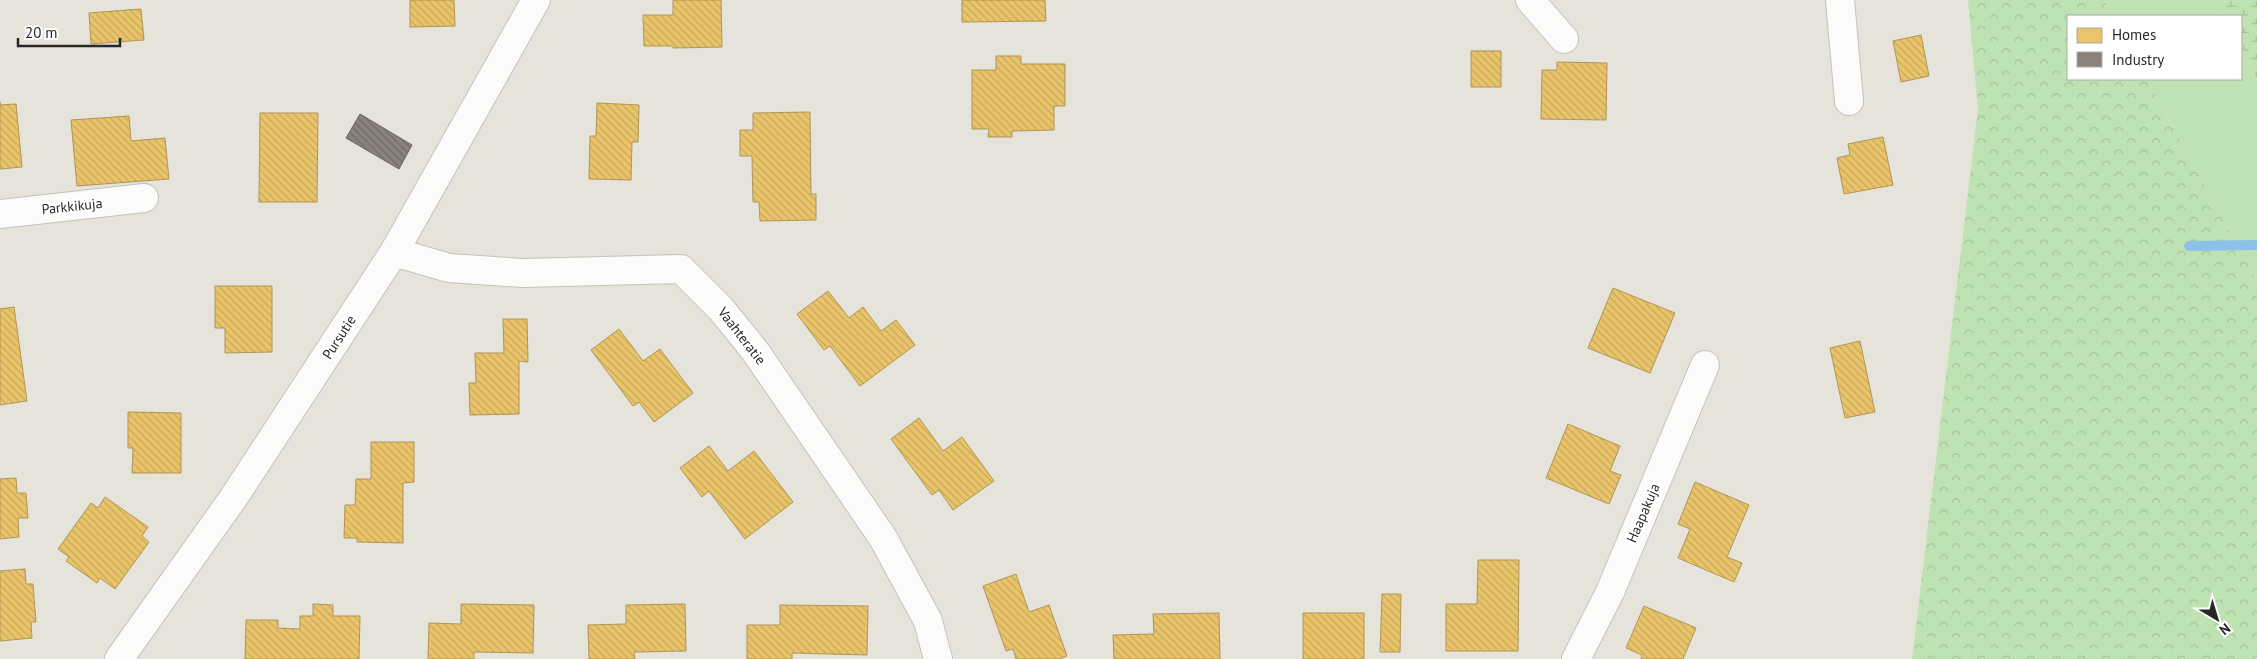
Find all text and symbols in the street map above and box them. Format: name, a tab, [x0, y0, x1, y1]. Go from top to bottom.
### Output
scale bar	[18, 15, 120, 47]
legend	[2067, 15, 2242, 80]
text: 20 m	[25, 23, 58, 42]
text: Homes	[2112, 25, 2156, 44]
text: Industry	[2112, 50, 2164, 69]
street label: Parkkikuja	[41, 194, 103, 218]
street label: Vaahteratie	[713, 303, 770, 368]
street label: Pursutie	[318, 312, 360, 362]
street label: Haapakuja	[1622, 481, 1664, 545]
north arrow	[2192, 594, 2242, 644]
text: N	[2216, 619, 2234, 639]

